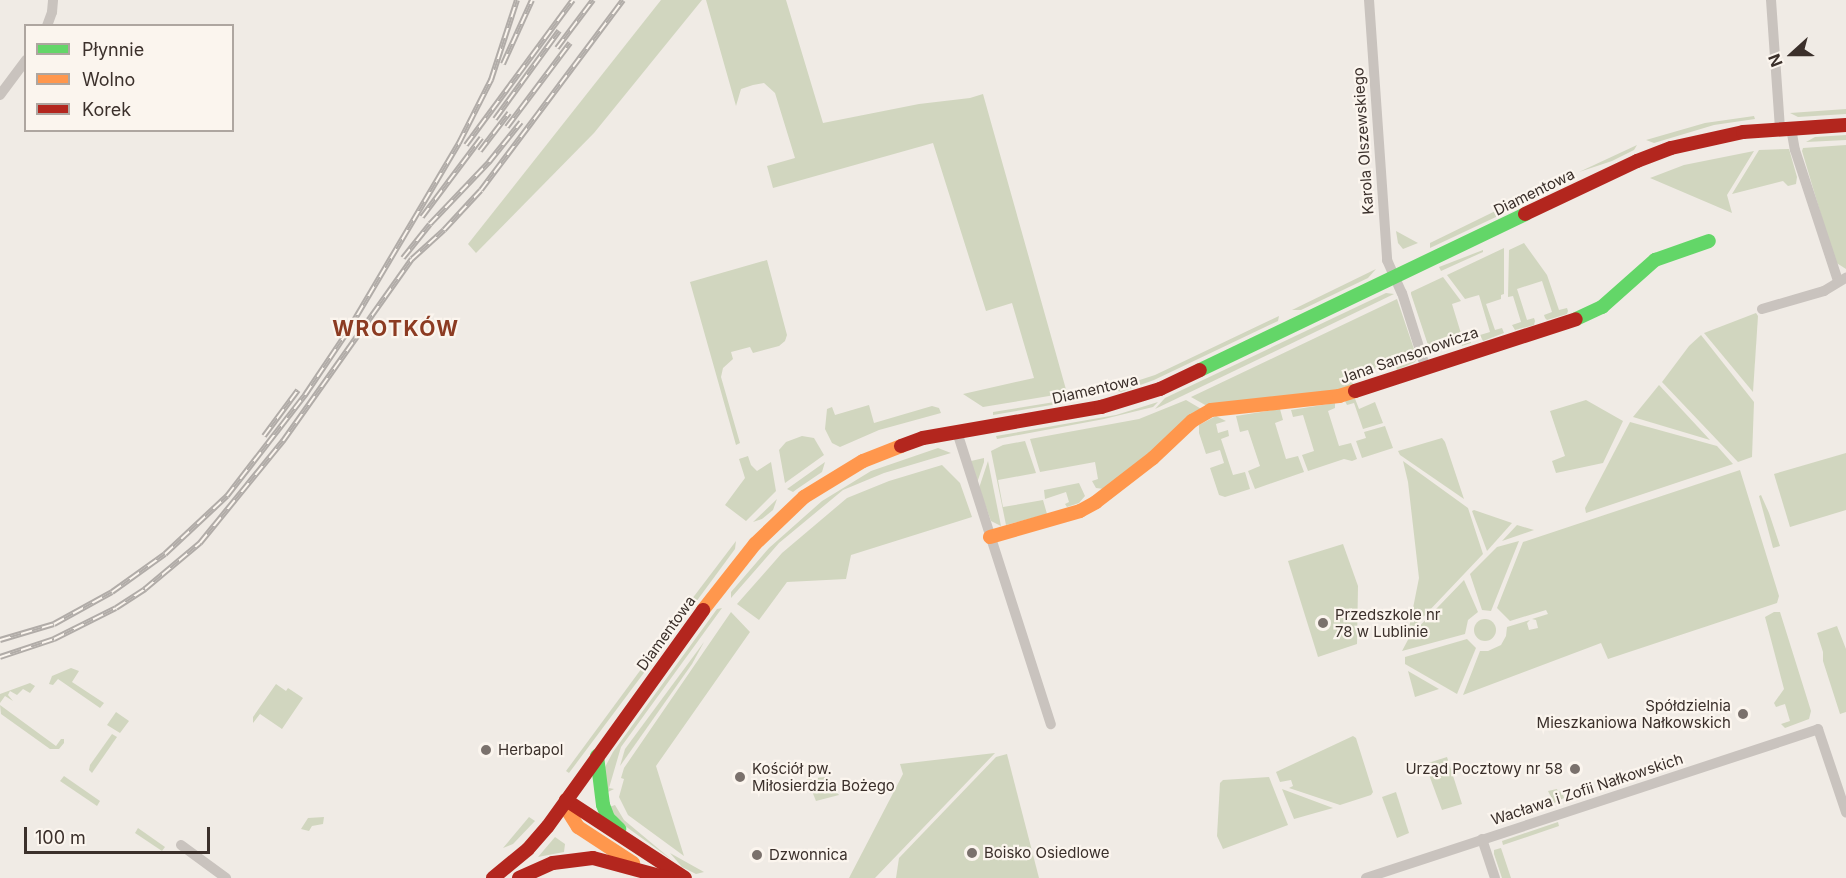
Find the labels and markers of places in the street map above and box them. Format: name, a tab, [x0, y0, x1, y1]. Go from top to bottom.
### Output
place label: Przedszkole nr 78 w Lublinie	[1335, 605, 1440, 640]
marker: Przedszkole nr 78 w Lublinie	[1316, 616, 1330, 630]
place label: Spółdzielnia Mieszkaniowa Nałkowskich	[1537, 696, 1731, 731]
marker: Spółdzielnia Mieszkaniowa Nałkowskich	[1736, 707, 1750, 721]
place label: Herbapol	[498, 741, 563, 759]
marker: Herbapol	[479, 743, 493, 757]
place label: Kościół pw. Miłosierdzia Bożego	[752, 759, 895, 794]
place label: Urząd Pocztowy nr 58	[1405, 760, 1563, 778]
marker: Urząd Pocztowy nr 58	[1568, 762, 1582, 776]
marker: Kościół pw. Miłosierdzia Bożego	[733, 770, 747, 784]
place label: Boisko Osiedlowe	[984, 844, 1110, 862]
place label: Dzwonnica	[769, 846, 848, 864]
marker: Boisko Osiedlowe	[965, 846, 979, 860]
marker: Dzwonnica	[750, 848, 764, 862]

